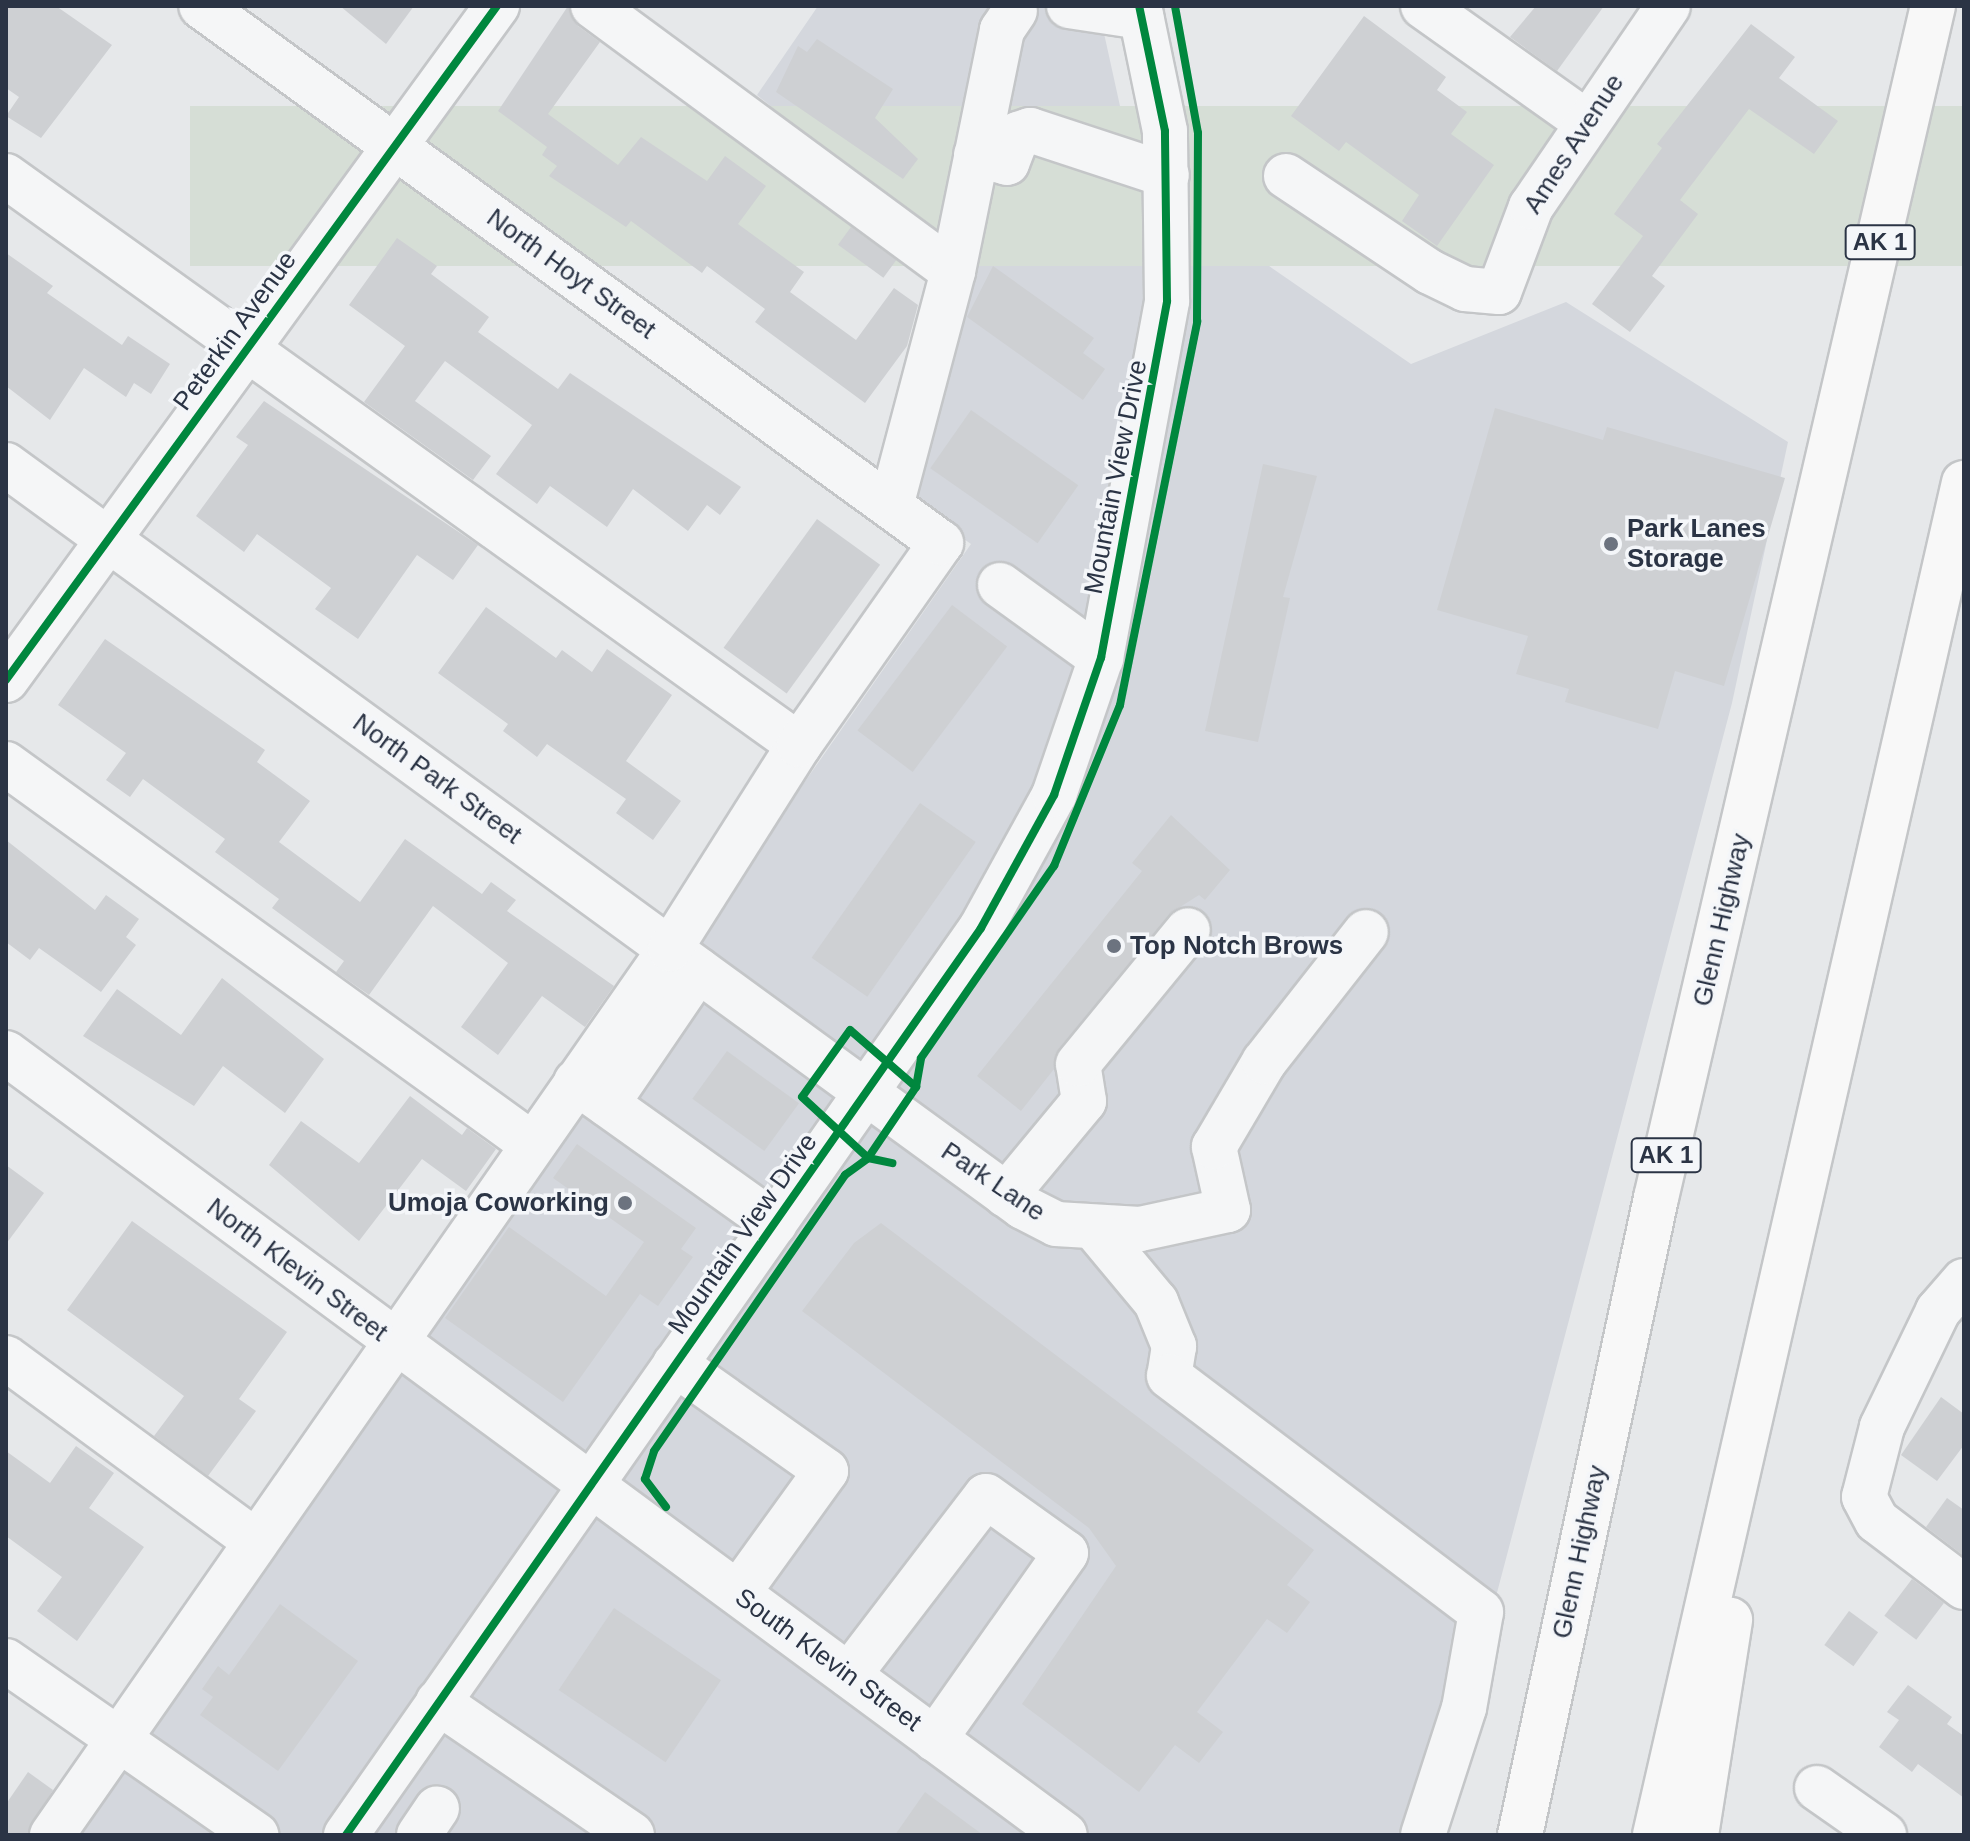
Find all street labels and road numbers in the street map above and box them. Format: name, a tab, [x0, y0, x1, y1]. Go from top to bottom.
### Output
street label: Ames Avenue	[1517, 68, 1631, 220]
street label: North Hoyt Street	[481, 202, 661, 346]
road number: AK 1	[1844, 222, 1916, 262]
street label: Peterkin Avenue	[166, 245, 304, 417]
street label: Mountain View Drive	[1078, 357, 1154, 597]
street label: North Park Street	[347, 707, 527, 851]
street label: Glenn Highway	[1687, 831, 1757, 1009]
street label: Mountain View Drive	[662, 1128, 824, 1340]
road number: AK 1	[1630, 1135, 1702, 1175]
street label: Park Lane	[935, 1136, 1051, 1228]
street label: North Klevin Street	[200, 1192, 394, 1348]
street label: Glenn Highway	[1546, 1463, 1614, 1641]
street label: South Klevin Street	[729, 1582, 927, 1738]

